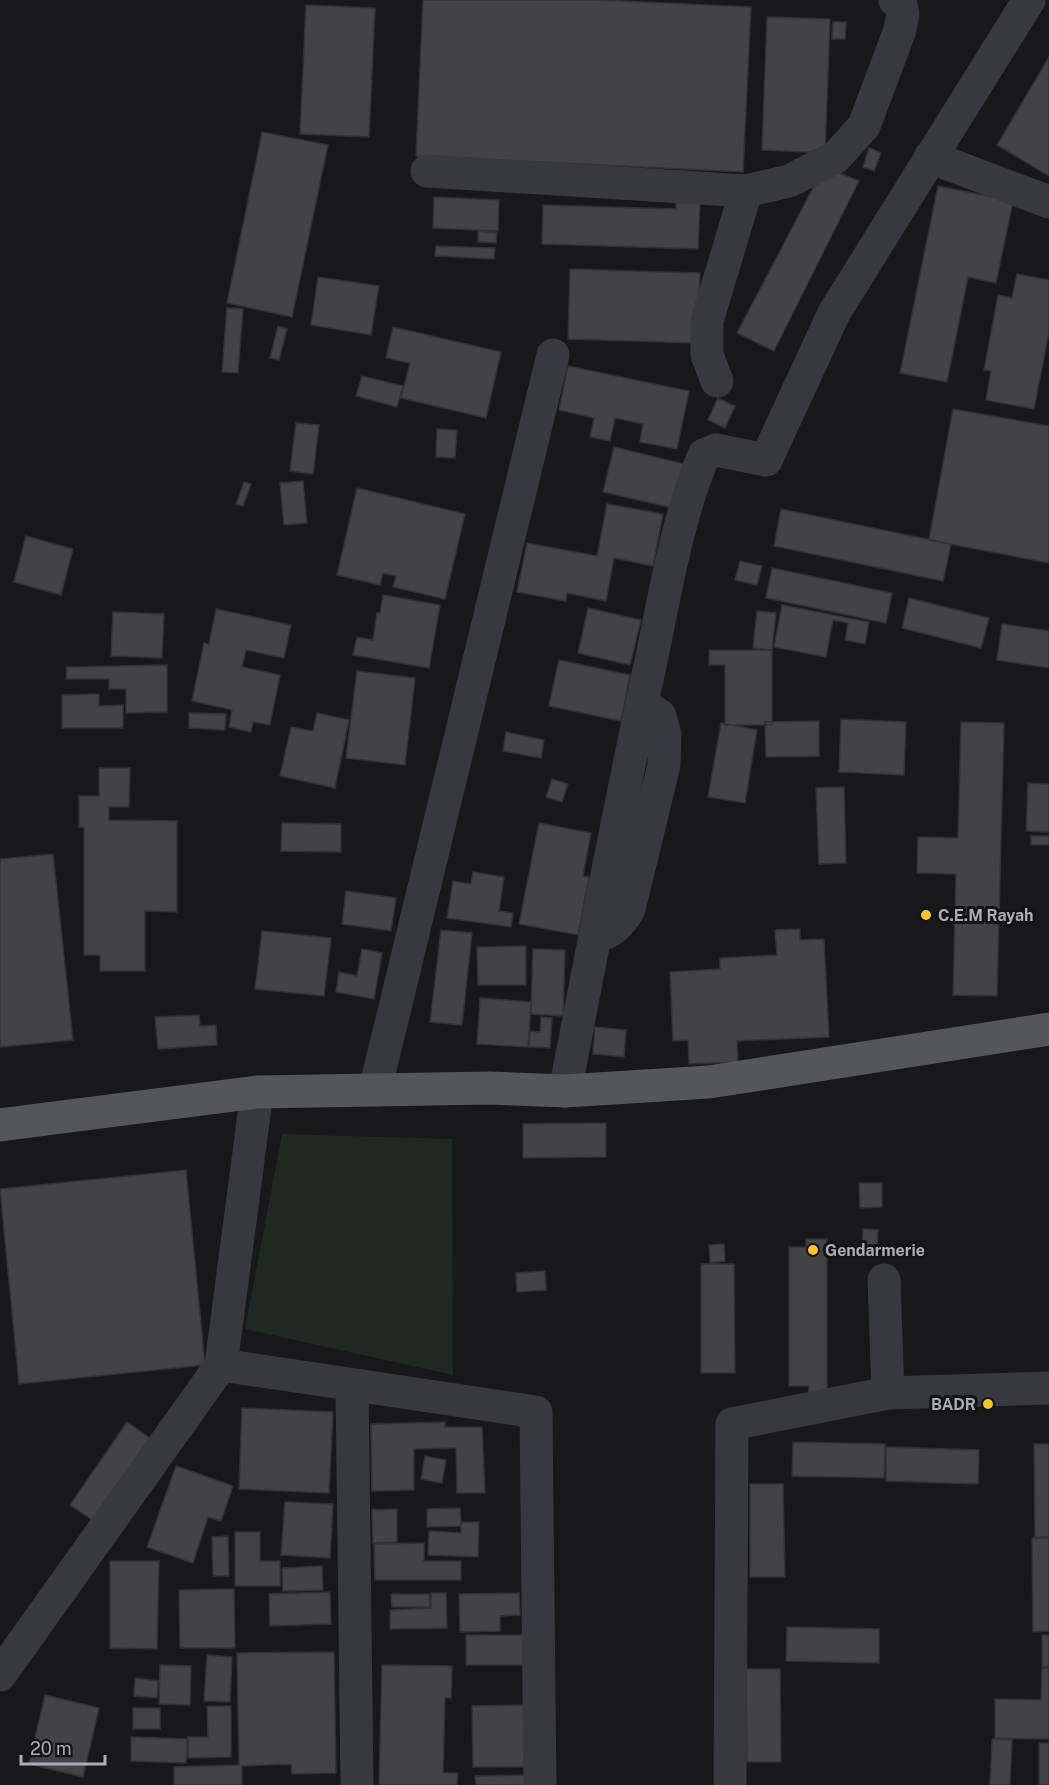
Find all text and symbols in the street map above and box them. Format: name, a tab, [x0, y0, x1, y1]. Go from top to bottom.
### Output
place label: C.E.M Rayah	[938, 906, 1034, 925]
marker: C.E.M Rayah	[919, 908, 933, 922]
place label: Gendarmerie	[825, 1241, 925, 1260]
marker: Gendarmerie	[806, 1243, 820, 1257]
place label: BADR	[931, 1395, 976, 1414]
marker: BADR	[981, 1397, 995, 1411]
scale bar	[21, 1728, 105, 1766]
text: 20 m	[30, 1738, 72, 1759]

